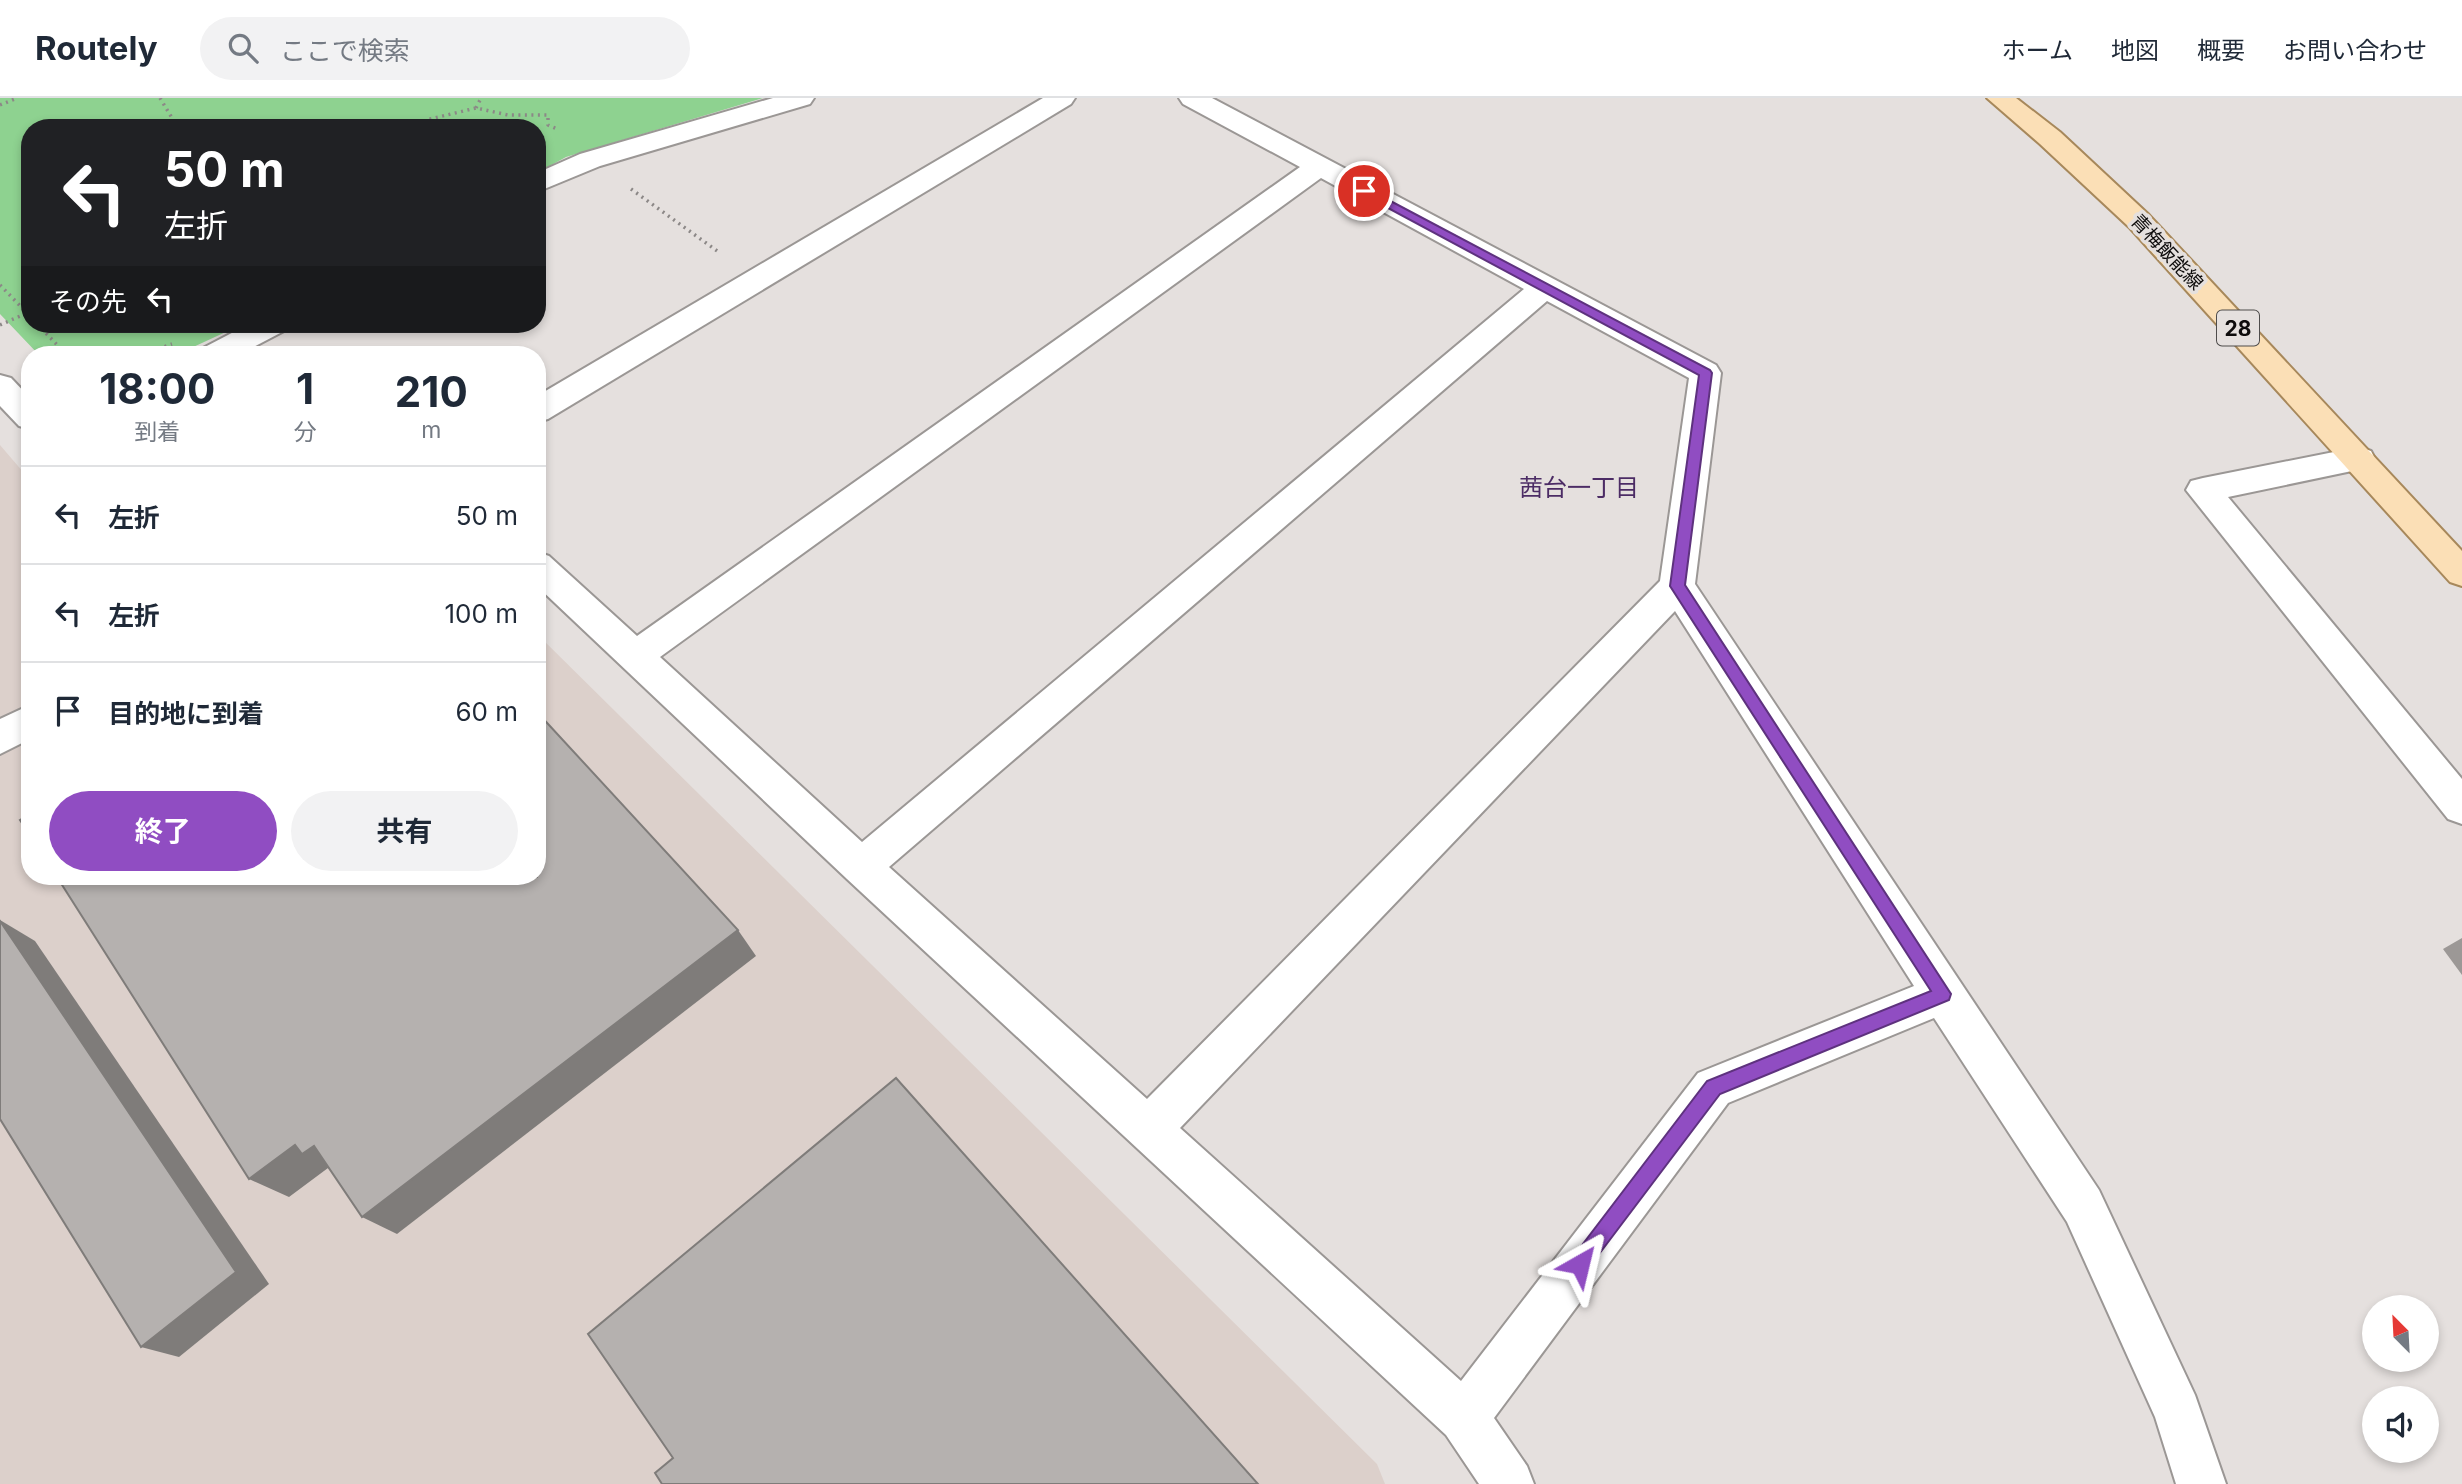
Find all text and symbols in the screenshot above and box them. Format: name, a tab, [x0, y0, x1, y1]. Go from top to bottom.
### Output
search box	[200, 17, 690, 80]
text: Routely	[35, 28, 158, 68]
icon: search	[224, 29, 262, 67]
text: ここで検索	[280, 35, 410, 66]
text: ホーム	[2002, 36, 2073, 65]
text: 地図	[2111, 36, 2159, 65]
text: 概要	[2197, 36, 2245, 65]
text: お問い合わせ	[2283, 36, 2427, 65]
text: 50 m	[164, 140, 285, 199]
icon: left	[49, 147, 140, 238]
pin	[1334, 161, 1394, 221]
icon: arrive	[1345, 172, 1383, 210]
text: 左折	[164, 206, 228, 245]
street label: 青梅飯能線	[2126, 209, 2208, 295]
icon: left	[141, 280, 179, 318]
text: その先	[49, 286, 127, 317]
road number: 28	[2217, 310, 2259, 345]
text: 18:00	[99, 363, 215, 414]
text: 1	[296, 363, 314, 414]
text: 210	[395, 366, 468, 417]
text: m	[421, 416, 441, 444]
text: 到着	[134, 418, 180, 446]
text: 分	[294, 418, 317, 446]
district label: 茜台一丁目	[1519, 473, 1639, 502]
icon: left	[49, 496, 87, 534]
text: 50 m	[456, 500, 518, 531]
text: 左折	[108, 502, 160, 533]
icon: left	[49, 594, 87, 632]
text: 100 m	[445, 598, 518, 629]
text: 左折	[108, 600, 160, 631]
icon: arrive	[49, 692, 87, 730]
text: 60 m	[455, 696, 518, 727]
text: 目的地に到着	[108, 698, 264, 729]
button: 終了	[49, 791, 277, 871]
button: 共有	[291, 791, 518, 871]
position arrow	[1543, 1227, 1617, 1301]
north arrow	[2362, 1295, 2440, 1372]
map controls	[2362, 1295, 2439, 1463]
button: sound	[2362, 1386, 2439, 1463]

